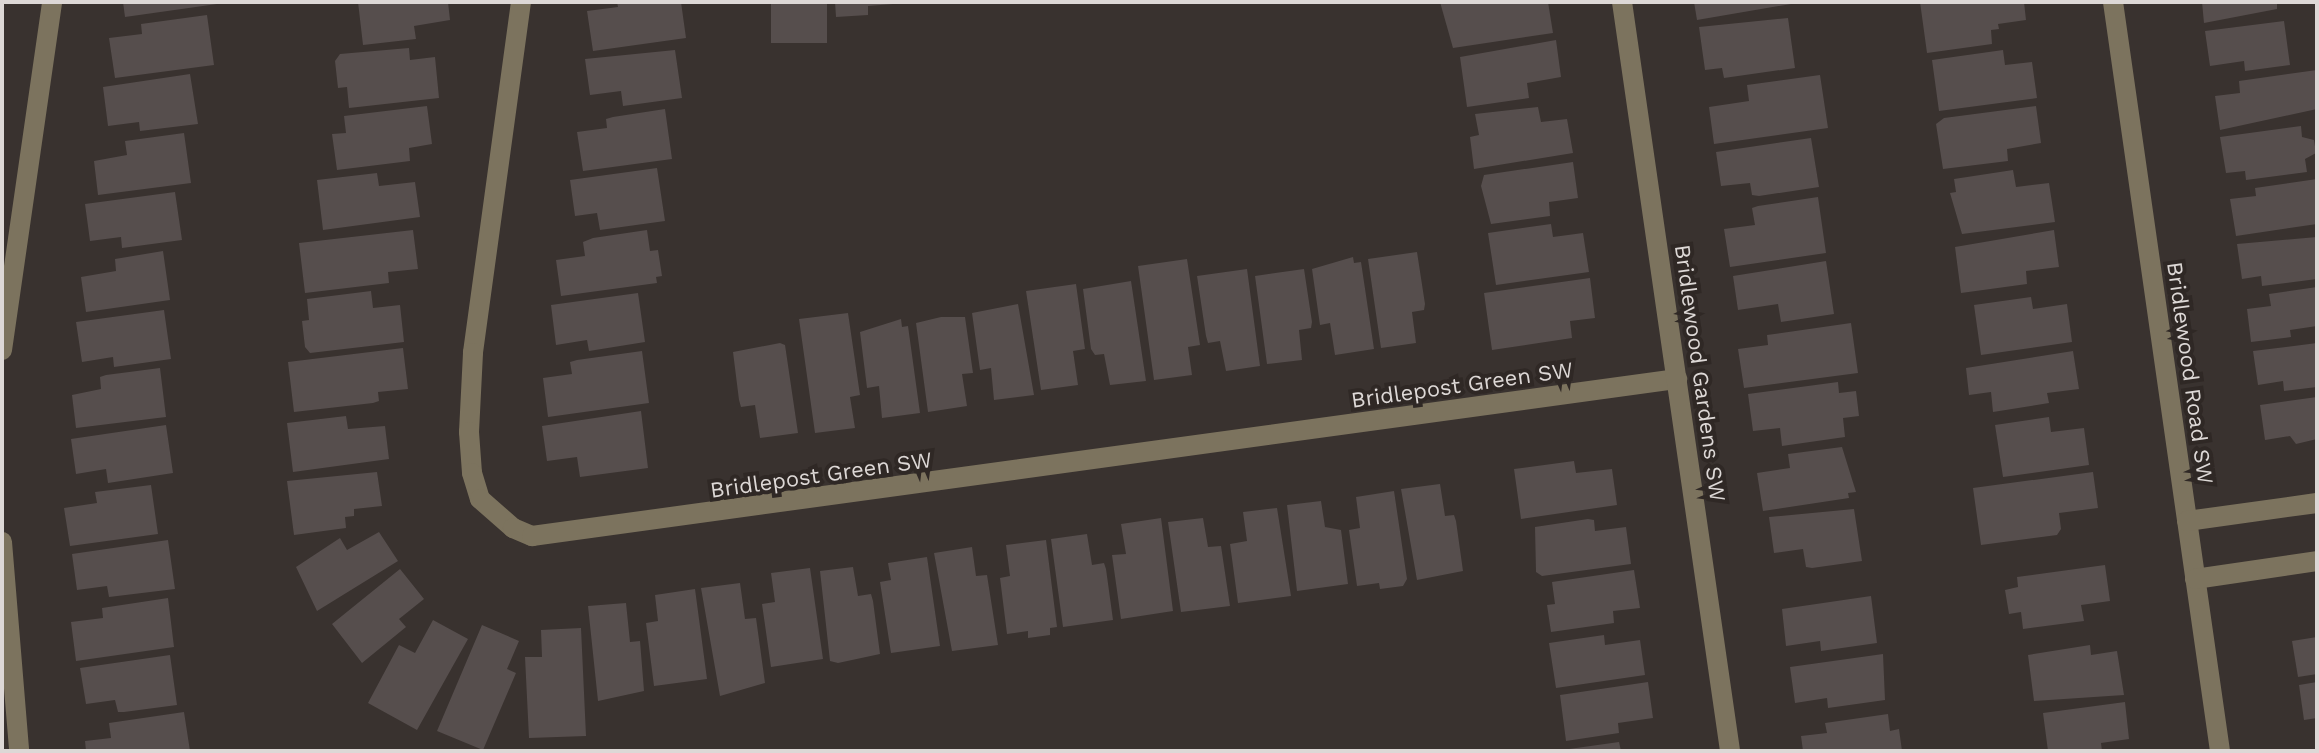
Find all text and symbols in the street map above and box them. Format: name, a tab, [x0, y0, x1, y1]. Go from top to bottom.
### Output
street label: Bridlewood Gardens SW	[1669, 243, 1731, 503]
street label: Bridlewood Road SW	[2161, 260, 2219, 486]
street label: Bridlepost Green SW	[1349, 356, 1575, 414]
street label: Bridlepost Green SW	[708, 446, 934, 504]

